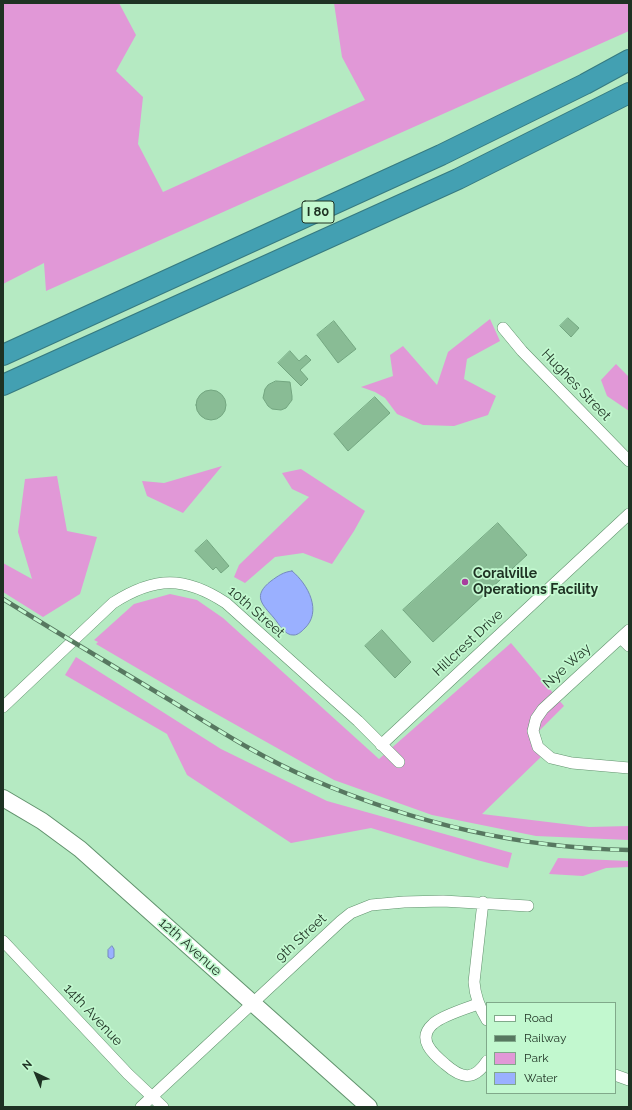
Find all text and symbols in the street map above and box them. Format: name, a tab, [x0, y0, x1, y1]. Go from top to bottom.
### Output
road number: I 80	[302, 201, 334, 223]
street label: Hughes Street	[538, 346, 614, 424]
place label: Coralville Operations Facility	[473, 566, 598, 598]
marker: Coralville Operations Facility	[460, 577, 470, 587]
street label: 10th Street	[224, 583, 288, 641]
street label: Hillcrest Drive	[429, 606, 507, 680]
street label: Nye Way	[540, 640, 594, 692]
street label: 9th Street	[272, 910, 330, 966]
street label: 12th Avenue	[155, 914, 225, 980]
street label: 14th Avenue	[60, 980, 126, 1050]
legend	[486, 1002, 616, 1094]
text: Road	[524, 1011, 553, 1025]
text: Railway	[524, 1031, 566, 1045]
text: Park	[524, 1051, 549, 1065]
north arrow	[16, 1054, 56, 1094]
text: N	[20, 1057, 35, 1073]
text: Water	[524, 1071, 558, 1085]

